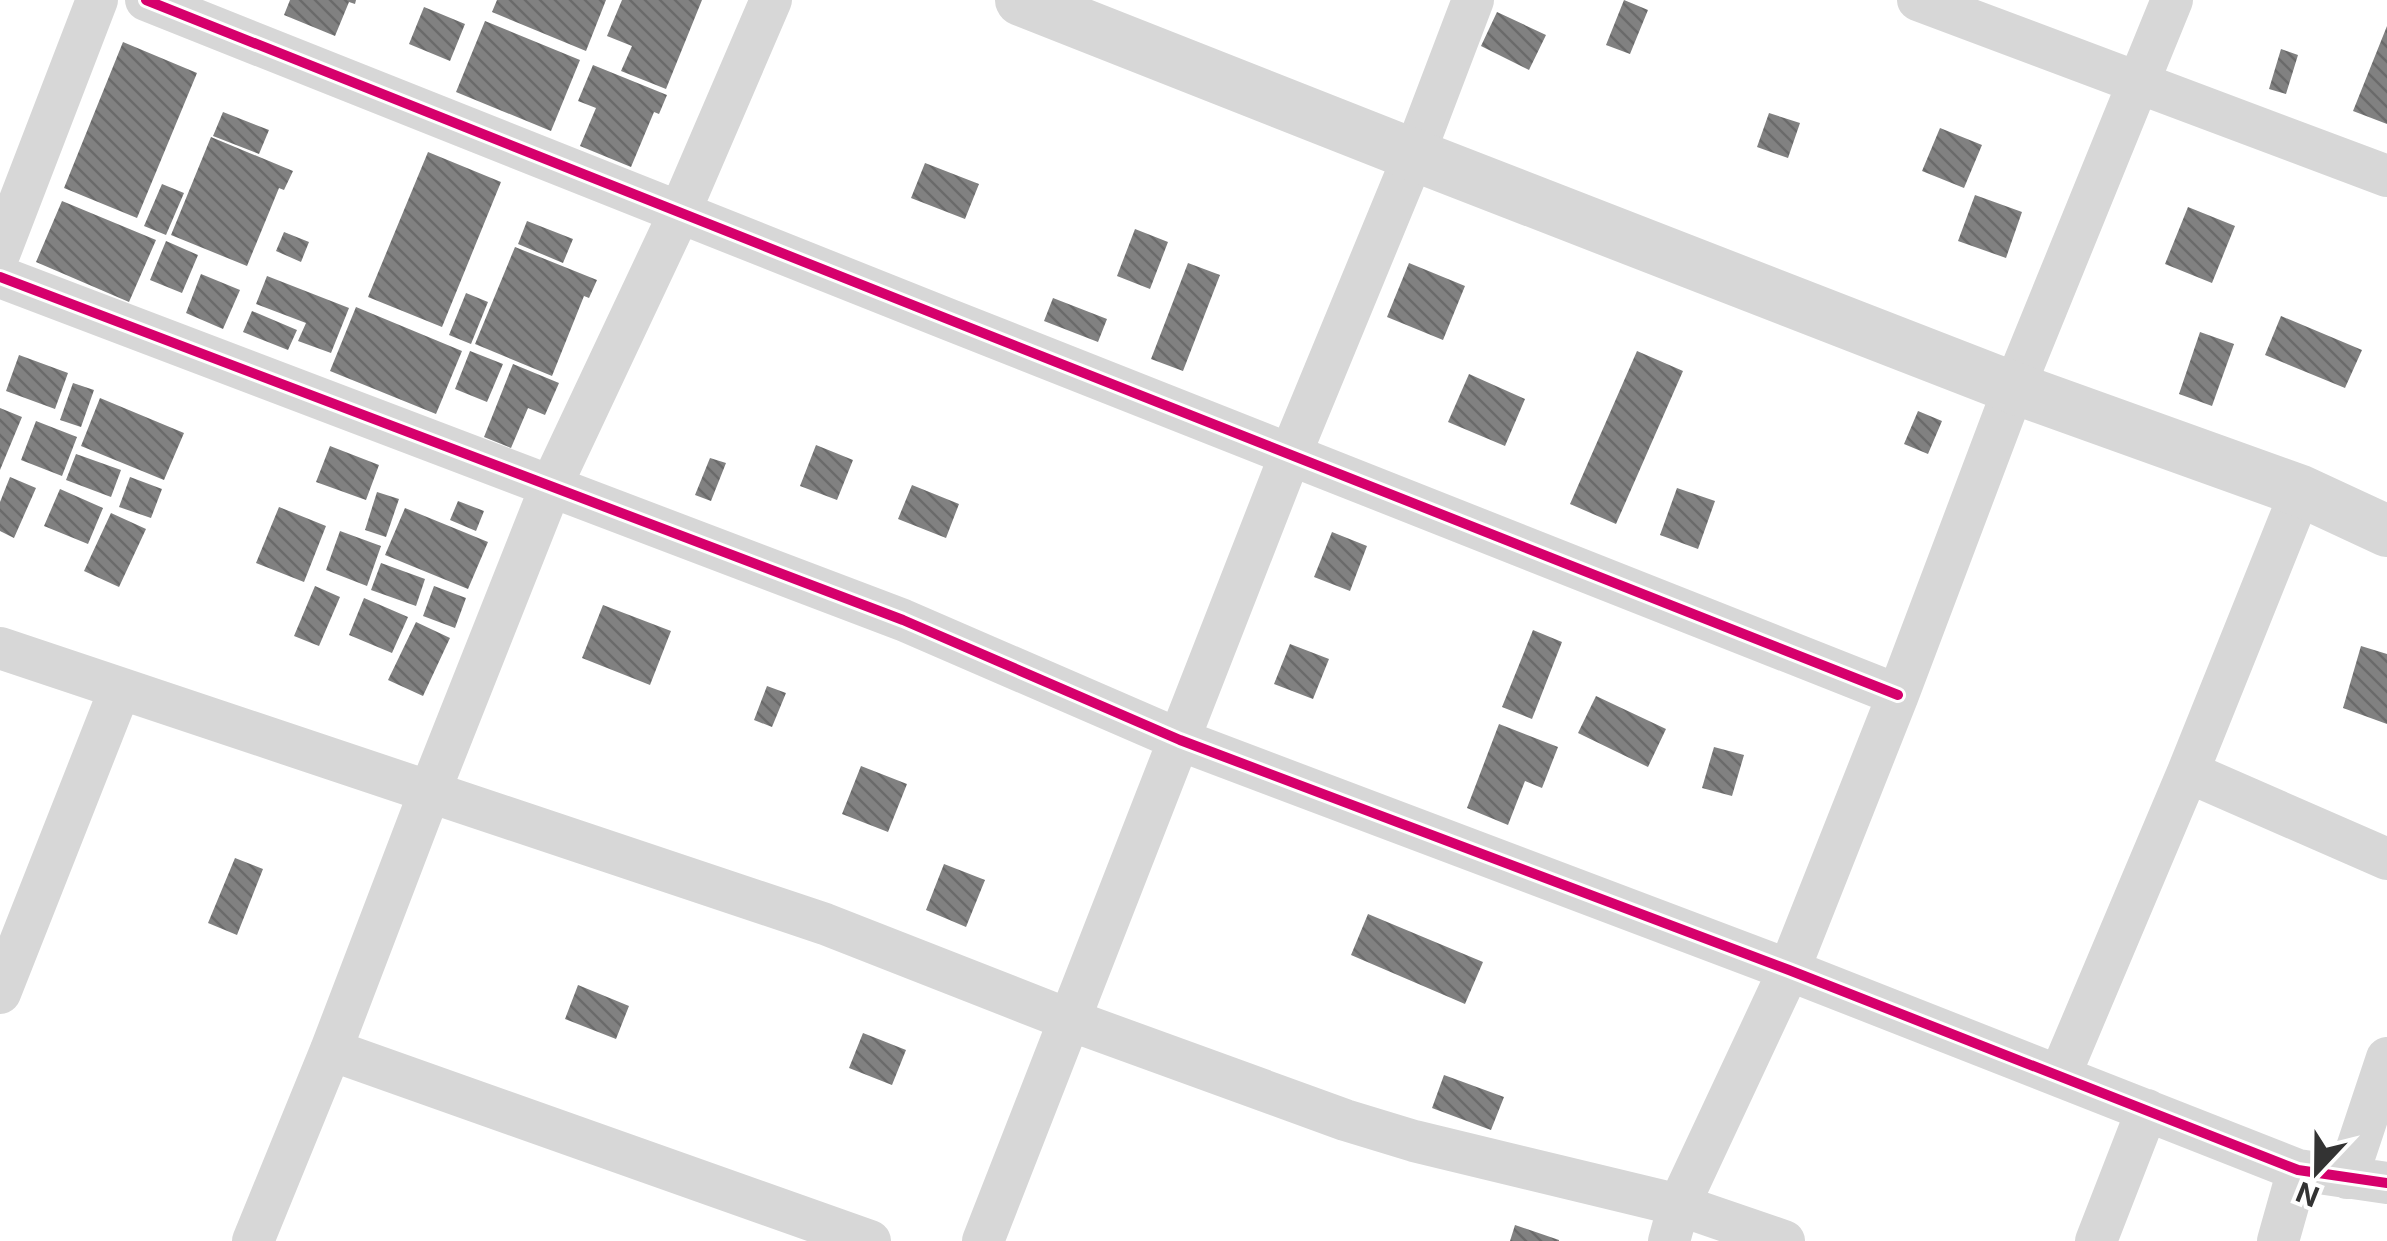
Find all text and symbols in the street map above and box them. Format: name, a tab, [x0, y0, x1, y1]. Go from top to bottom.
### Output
north arrow	[2267, 1121, 2367, 1221]
text: N	[2291, 1174, 2324, 1214]

